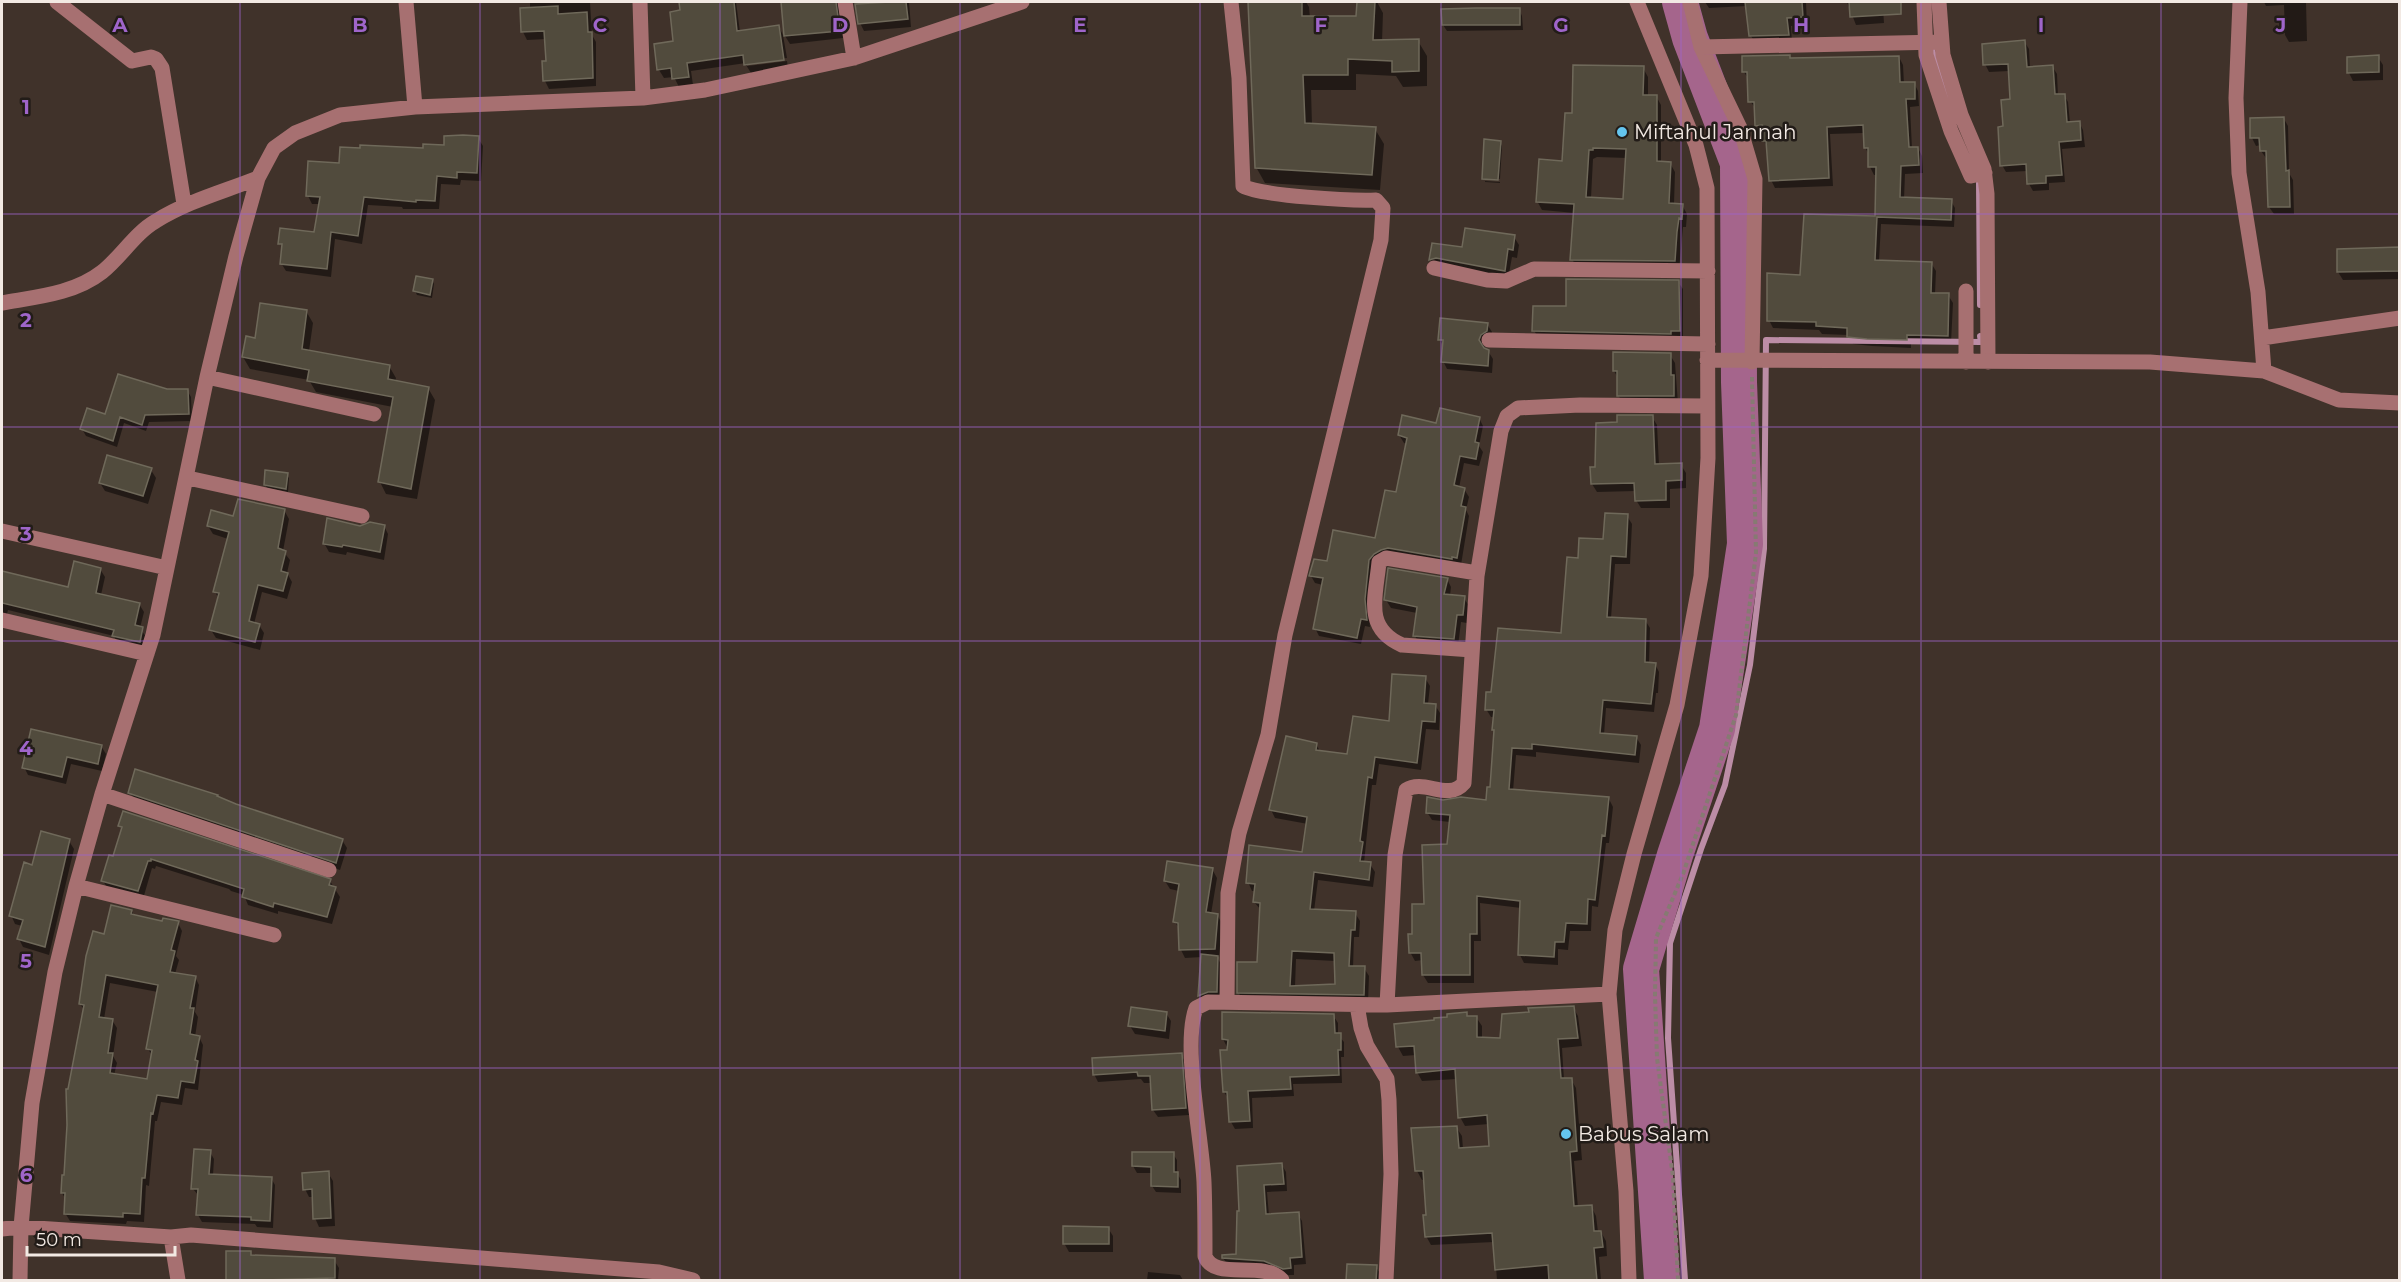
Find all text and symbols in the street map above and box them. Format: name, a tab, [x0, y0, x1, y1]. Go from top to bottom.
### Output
text: A	[111, 13, 128, 37]
text: B	[352, 13, 368, 37]
text: C	[593, 13, 608, 37]
text: D	[832, 13, 848, 37]
text: E	[1073, 13, 1087, 37]
text: F	[1315, 13, 1328, 37]
text: G	[1553, 13, 1569, 37]
text: H	[1793, 13, 1809, 37]
text: I	[2038, 13, 2044, 37]
text: J	[2275, 13, 2286, 37]
text: 1	[22, 95, 30, 119]
place label: Miftahul Jannah	[1634, 120, 1797, 144]
marker: Miftahul Jannah	[1615, 125, 1629, 139]
text: 2	[20, 308, 32, 332]
text: 3	[19, 522, 32, 546]
text: 4	[19, 736, 33, 760]
text: 5	[20, 949, 32, 973]
place label: Babus Salam	[1578, 1122, 1709, 1146]
marker: Babus Salam	[1559, 1127, 1573, 1141]
text: 6	[20, 1163, 33, 1187]
scale bar	[27, 1219, 176, 1257]
text: 50 m	[36, 1229, 82, 1251]

